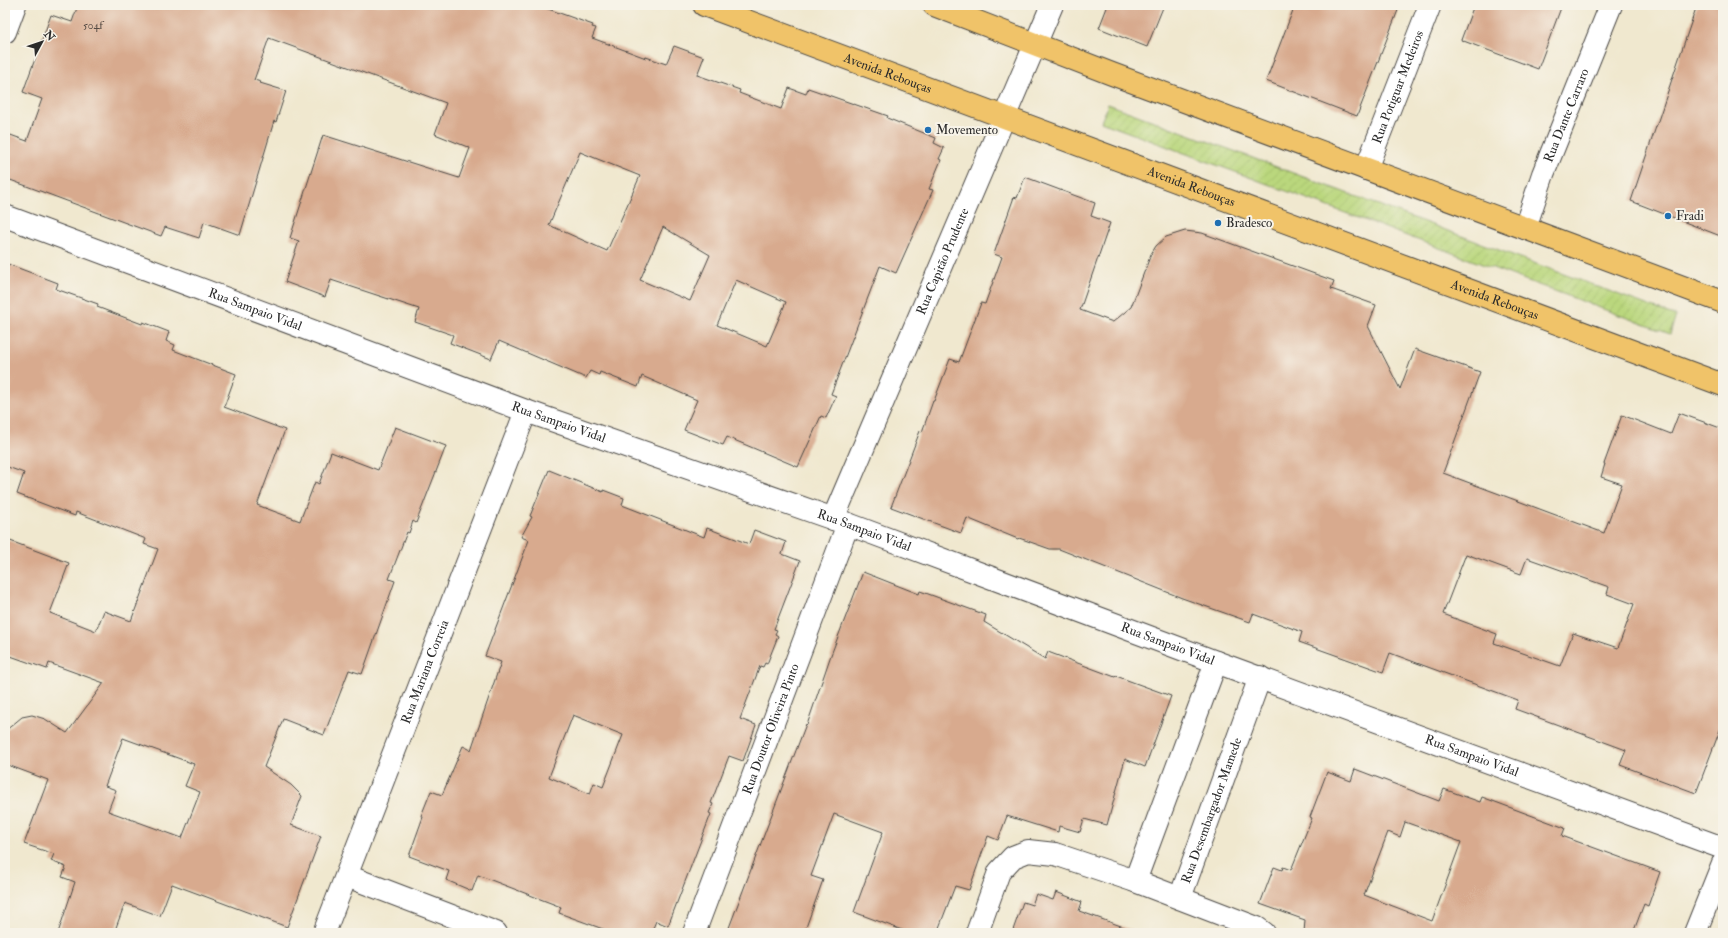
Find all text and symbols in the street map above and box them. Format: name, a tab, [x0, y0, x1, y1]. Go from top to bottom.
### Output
house number: 504f	[83, 19, 104, 32]
north arrow	[22, 22, 62, 62]
text: N	[40, 27, 58, 45]
street label: Rua Potiguar Medeiros	[1369, 28, 1427, 146]
street label: Avenida Rebouças	[841, 49, 934, 97]
street label: Rua Dante Carraro	[1540, 66, 1593, 165]
place label: Movemento	[936, 122, 998, 138]
marker: Movemento	[923, 125, 933, 135]
street label: Avenida Rebouças	[1144, 163, 1238, 211]
street label: Rua Capitão Prudente	[913, 205, 973, 317]
place label: Fradi	[1676, 208, 1704, 224]
marker: Fradi	[1663, 211, 1673, 221]
place label: Bradesco	[1226, 215, 1272, 231]
marker: Bradesco	[1213, 218, 1223, 228]
street label: Avenida Rebouças	[1448, 276, 1541, 324]
street label: Rua Sampaio Vidal	[206, 285, 305, 335]
street label: Rua Sampaio Vidal	[509, 398, 609, 447]
street label: Rua Sampaio Vidal	[815, 506, 914, 555]
street label: Rua Mariana Correia	[398, 617, 453, 726]
street label: Rua Sampaio Vidal	[1119, 619, 1217, 669]
street label: Rua Doutor Oliveira Pinto	[739, 661, 803, 797]
street label: Rua Sampaio Vidal	[1423, 731, 1521, 781]
street label: Rua Desembargador Mamede	[1178, 735, 1246, 886]

